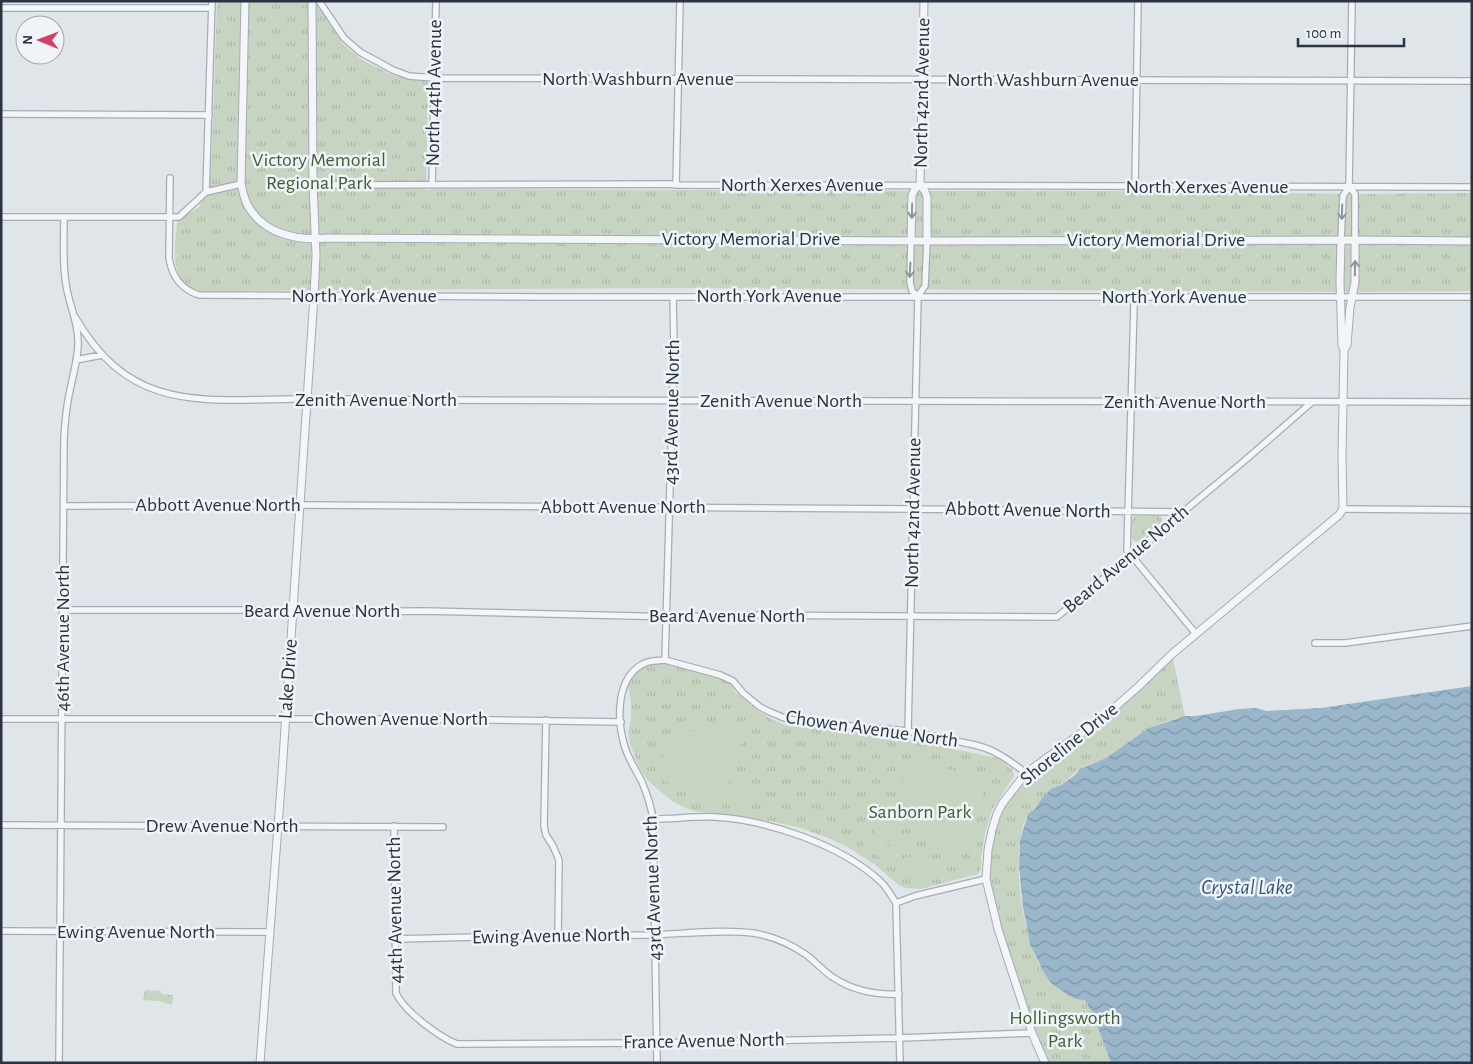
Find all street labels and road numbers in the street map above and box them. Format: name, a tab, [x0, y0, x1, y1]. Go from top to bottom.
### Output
street label: North 42nd Avenue	[911, 18, 933, 168]
street label: North 44th Avenue	[423, 19, 445, 167]
street label: North Washburn Avenue	[542, 69, 734, 89]
street label: North Washburn Avenue	[947, 70, 1139, 90]
street label: North Xerxes Avenue	[720, 175, 884, 195]
street label: North Xerxes Avenue	[1125, 177, 1289, 197]
street label: Victory Memorial Drive	[662, 229, 840, 249]
street label: Victory Memorial Drive	[1067, 230, 1245, 250]
street label: North York Avenue	[291, 286, 437, 306]
street label: North York Avenue	[696, 286, 842, 306]
street label: North York Avenue	[1101, 287, 1247, 307]
street label: 43rd Avenue North	[661, 339, 683, 485]
street label: Zenith Avenue North	[295, 390, 457, 410]
street label: Zenith Avenue North	[700, 391, 862, 411]
street label: Zenith Avenue North	[1104, 392, 1266, 412]
street label: North 42nd Avenue	[902, 438, 924, 588]
street label: Abbott Avenue North	[135, 495, 301, 515]
street label: Abbott Avenue North	[540, 497, 706, 517]
street label: Abbott Avenue North	[945, 499, 1111, 521]
street label: Beard Avenue North	[1060, 501, 1192, 617]
street label: 46th Avenue North	[53, 565, 73, 711]
street label: Beard Avenue North	[244, 601, 400, 621]
street label: Beard Avenue North	[649, 606, 805, 626]
street label: Lake Drive	[275, 638, 301, 720]
street label: Shoreline Drive	[1016, 699, 1122, 789]
street label: Chowen Avenue North	[784, 707, 960, 751]
street label: Chowen Avenue North	[314, 709, 488, 729]
street label: 43rd Avenue North	[640, 815, 666, 961]
street label: Drew Avenue North	[145, 816, 299, 836]
street label: 44th Avenue North	[384, 836, 406, 984]
street label: Ewing Avenue North	[57, 922, 215, 942]
street label: Ewing Avenue North	[472, 925, 630, 947]
street label: France Avenue North	[623, 1030, 785, 1052]

